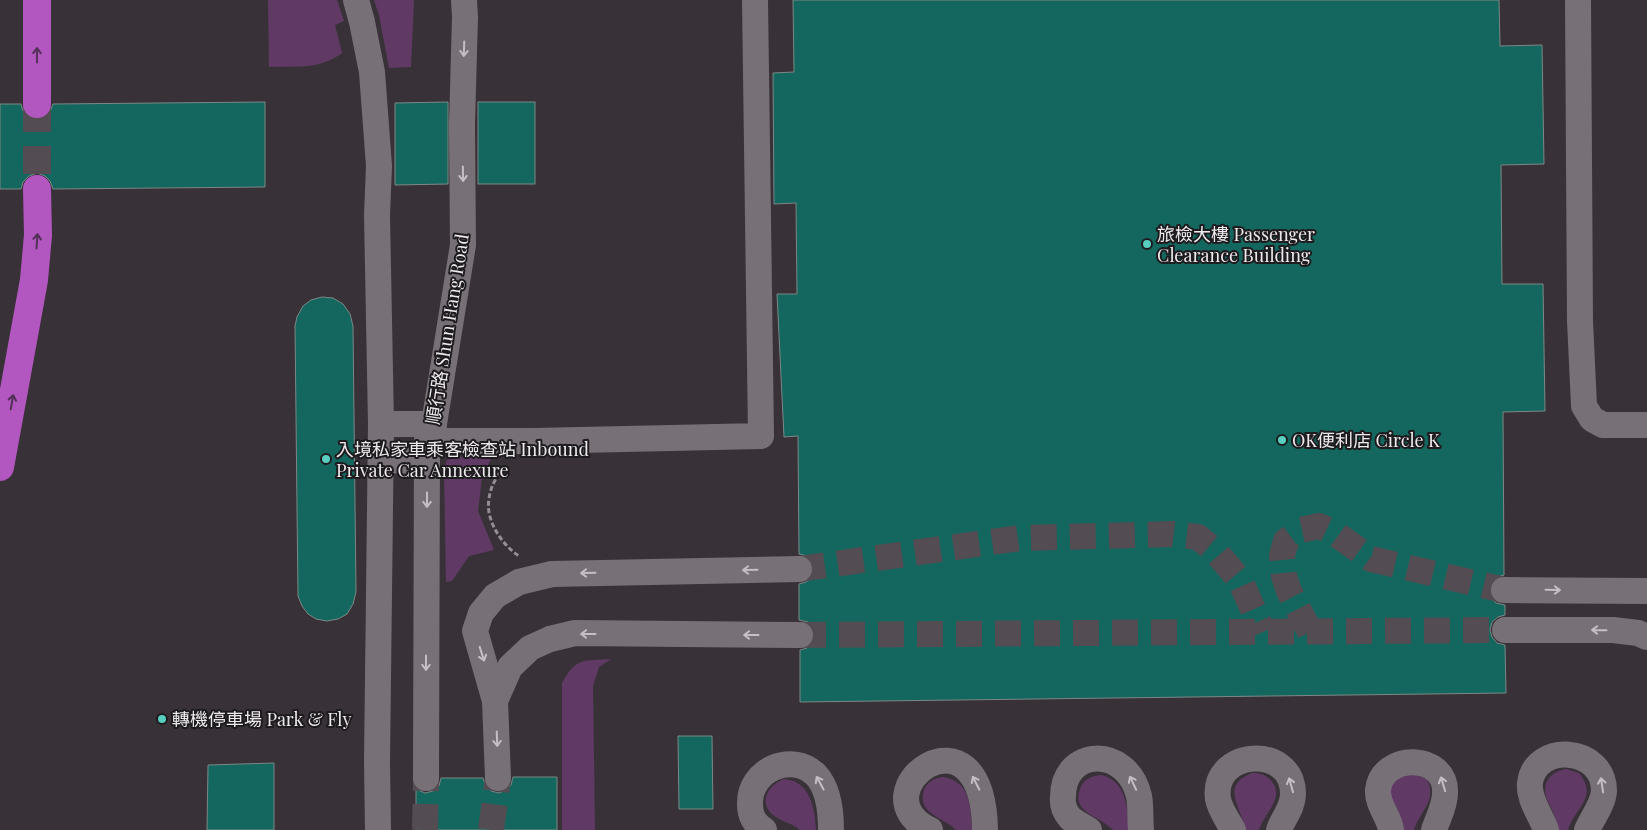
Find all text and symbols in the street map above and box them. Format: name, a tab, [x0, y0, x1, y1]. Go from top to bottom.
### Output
one-way arrow	[460, 40, 469, 56]
one-way arrow	[32, 47, 42, 64]
one-way arrow	[458, 165, 468, 181]
place label: 旅檢大樓 Passenger Clearance Building	[1157, 222, 1315, 267]
street label: 順行路 Shun Hang Road	[420, 232, 474, 426]
one-way arrow	[32, 234, 42, 250]
marker: 旅檢大樓 Passenger Clearance Building	[1141, 238, 1153, 250]
one-way arrow	[7, 394, 17, 410]
place label: OK便利店 Circle K	[1292, 428, 1440, 452]
marker: OK便利店 Circle K	[1276, 434, 1288, 446]
place label: 入境私家車乘客檢查站 Inbound Private Car Annexure	[336, 437, 590, 482]
marker: 入境私家車乘客檢查站 Inbound Private Car Annexure	[320, 453, 332, 465]
one-way arrow	[422, 492, 432, 508]
one-way arrow	[742, 565, 758, 575]
one-way arrow	[580, 568, 596, 578]
one-way arrow	[1544, 585, 1561, 595]
one-way arrow	[1592, 625, 1608, 635]
one-way arrow	[581, 629, 597, 638]
one-way arrow	[743, 630, 760, 640]
one-way arrow	[478, 645, 487, 661]
one-way arrow	[421, 654, 431, 670]
place label: 轉機停車場 Park & Fly	[172, 707, 352, 731]
marker: 轉機停車場 Park & Fly	[156, 713, 168, 725]
one-way arrow	[492, 731, 501, 747]
one-way arrow	[1128, 775, 1138, 790]
one-way arrow	[971, 776, 981, 791]
one-way arrow	[1437, 776, 1447, 792]
one-way arrow	[815, 777, 825, 791]
one-way arrow	[1285, 777, 1295, 793]
one-way arrow	[1597, 778, 1607, 794]

